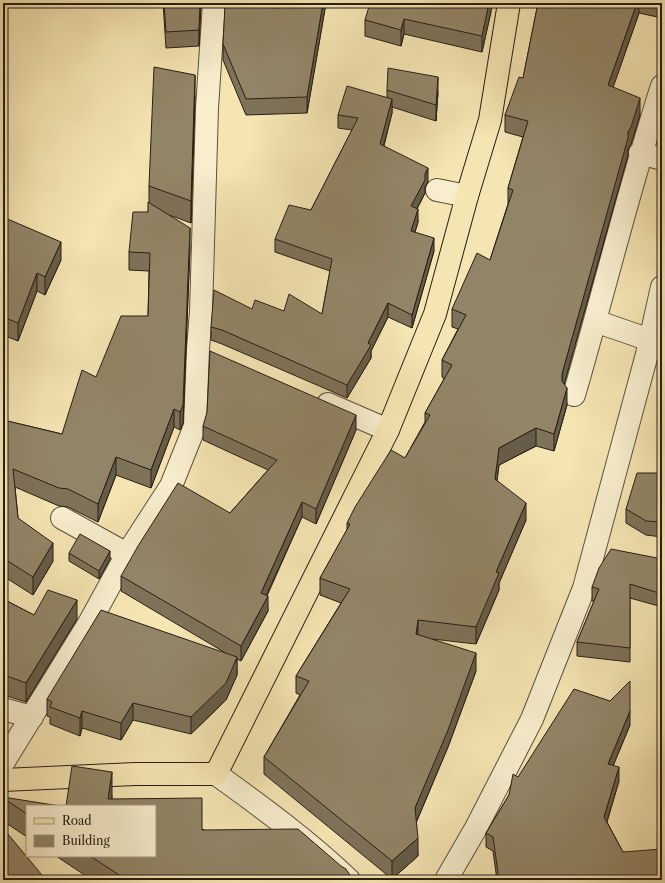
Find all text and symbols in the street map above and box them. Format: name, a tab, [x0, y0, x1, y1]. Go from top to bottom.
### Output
legend	[26, 805, 156, 857]
text: Road	[62, 813, 92, 828]
text: Building	[62, 833, 110, 848]

